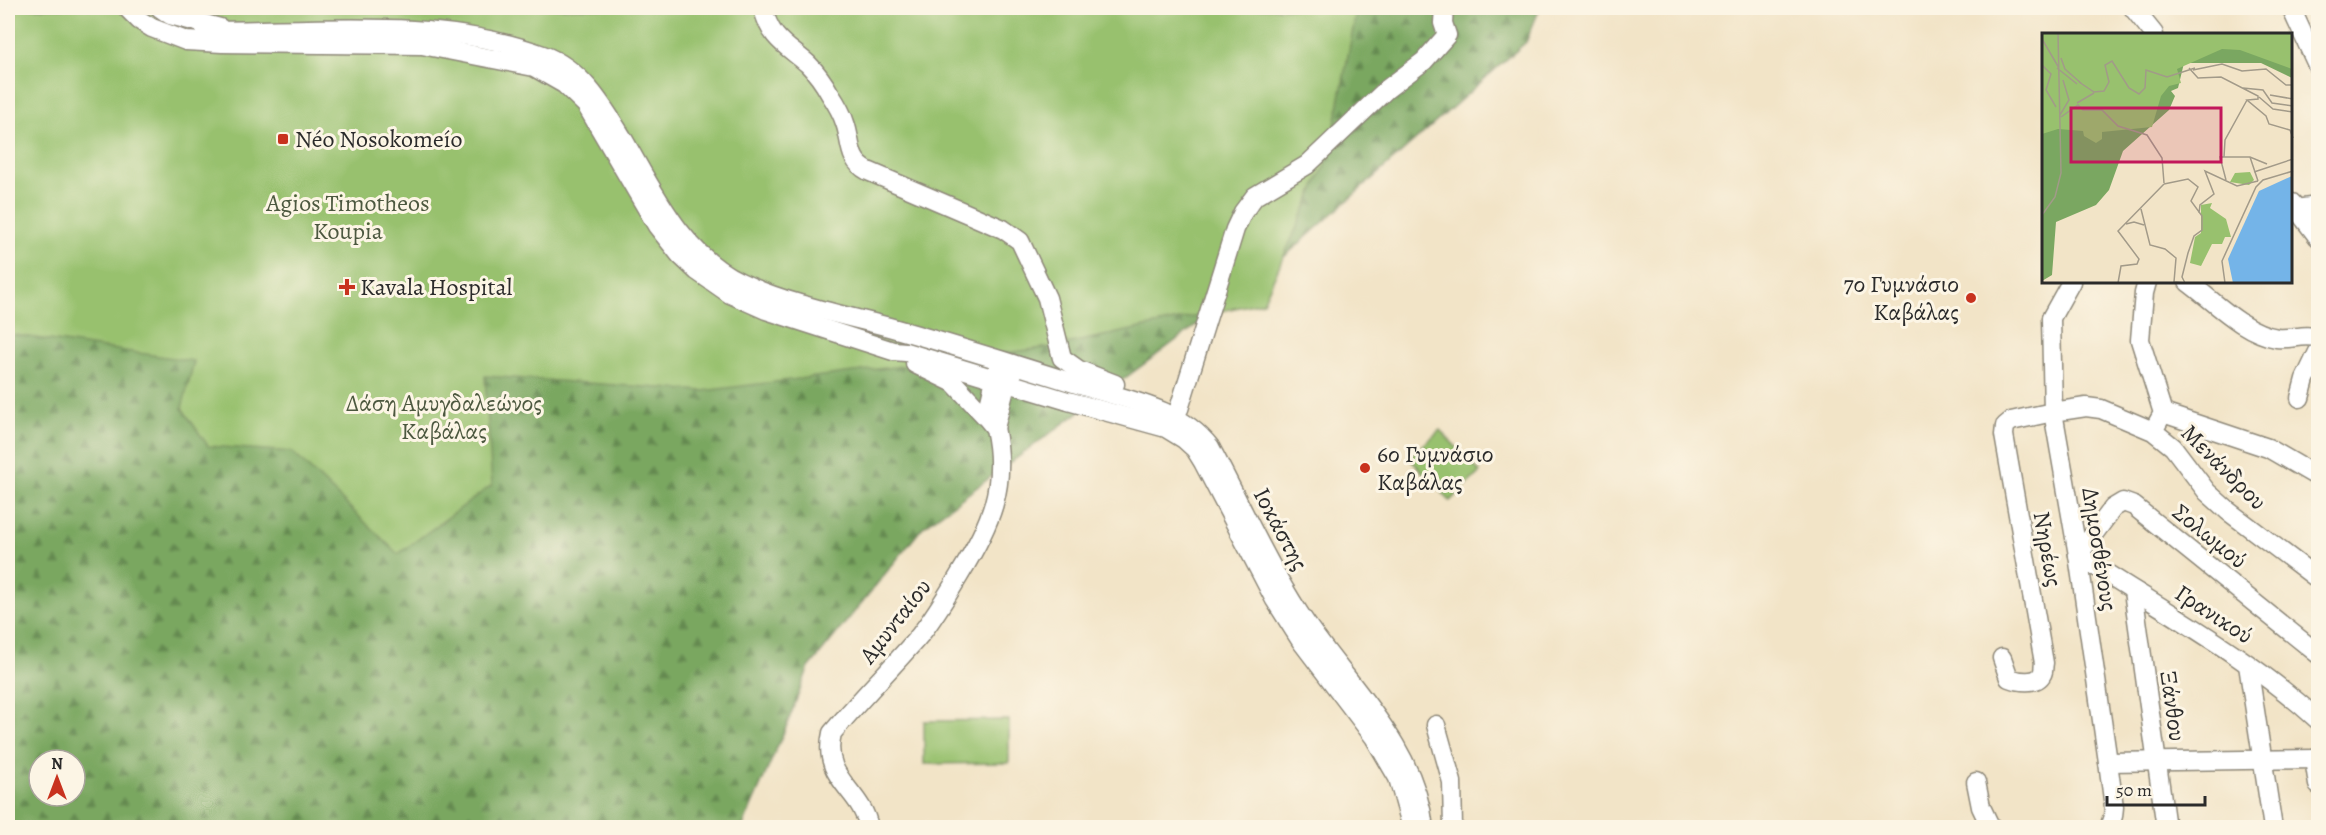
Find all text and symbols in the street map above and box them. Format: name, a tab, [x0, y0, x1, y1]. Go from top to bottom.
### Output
inset map	[2042, 33, 2293, 284]
place label: Néo Nosokomeío	[295, 123, 462, 155]
marker: Néo Nosokomeío	[276, 132, 290, 146]
park label: Agios Timotheos Koupia	[265, 187, 430, 247]
place label: 7ο Γυμνάσιο Καβάλας	[1843, 268, 1959, 328]
place label: Kavala Hospital	[360, 271, 513, 303]
marker: Kavala Hospital	[338, 278, 356, 296]
marker: 7ο Γυμνάσιο Καβάλας	[1964, 291, 1978, 305]
park label: Δάση Αμυγδαλεώνος Καβάλας	[346, 387, 542, 447]
street label: Μενάνδρου	[2174, 417, 2274, 517]
place label: 6ο Γυμνάσιο Καβάλας	[1377, 438, 1494, 498]
marker: 6ο Γυμνάσιο Καβάλας	[1358, 461, 1372, 475]
street label: Ιοκάστης	[1246, 482, 1316, 576]
street label: Δημοσθένους	[2074, 485, 2126, 613]
street label: Σολωμού	[2166, 496, 2254, 576]
street label: Νηρέως	[2026, 509, 2070, 589]
street label: Αμυνταίου	[851, 572, 938, 671]
street label: Γρανικού	[2169, 577, 2259, 651]
street label: Ξάνθου	[2152, 669, 2194, 743]
north arrow	[27, 748, 87, 808]
text: N	[51, 753, 63, 775]
scale bar	[2107, 769, 2204, 807]
text: 50 m	[2116, 778, 2152, 802]

